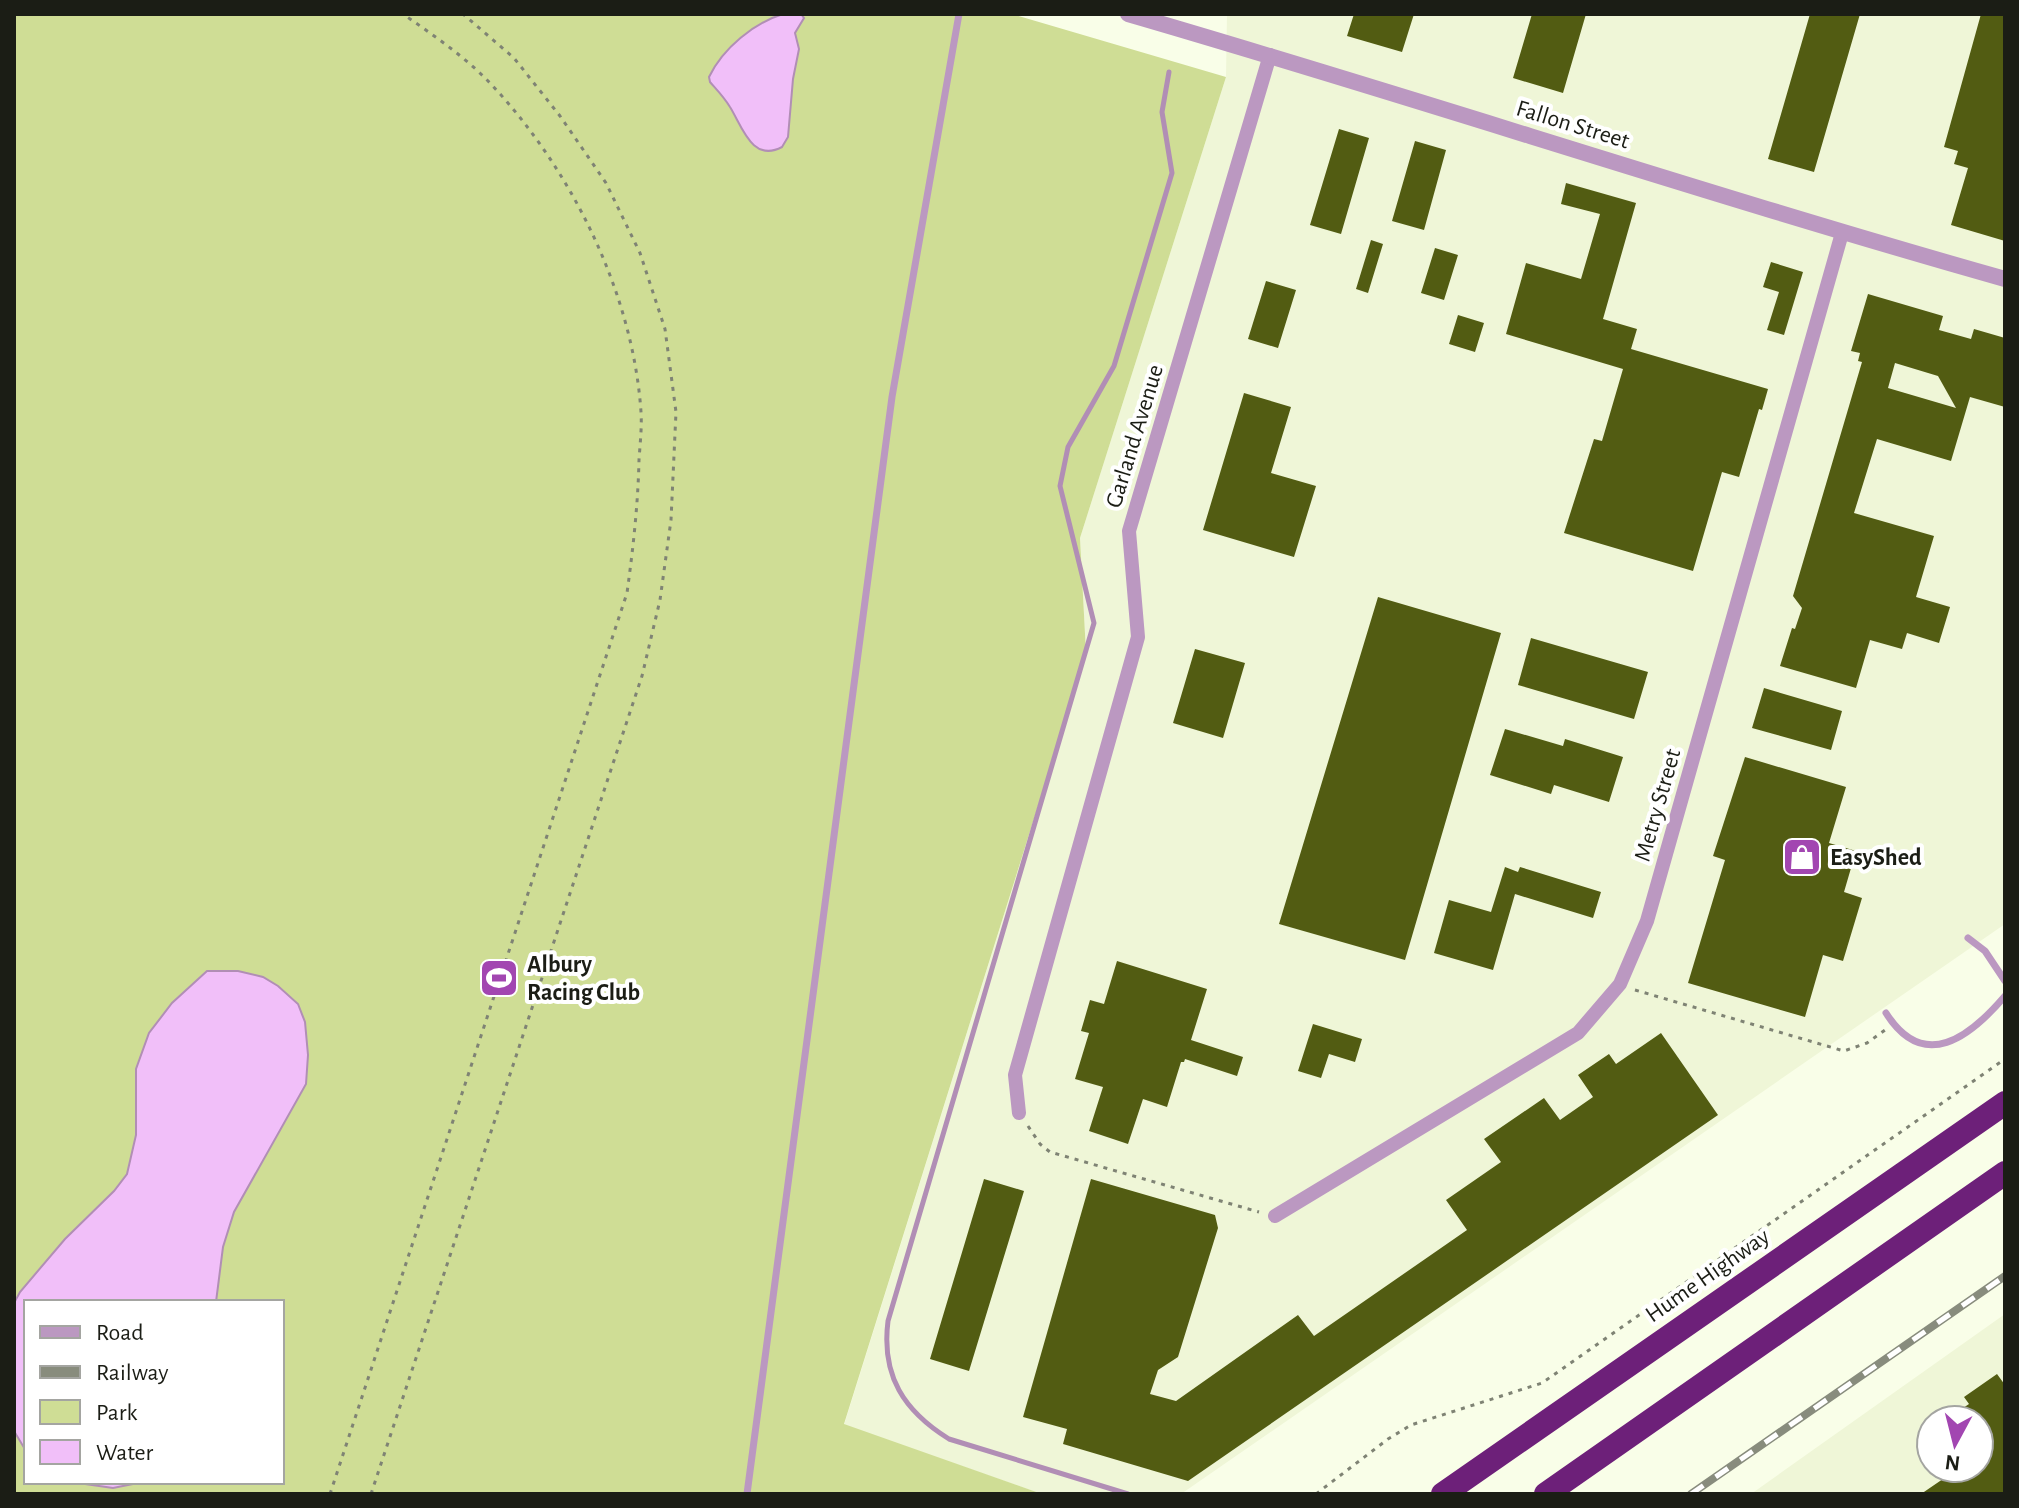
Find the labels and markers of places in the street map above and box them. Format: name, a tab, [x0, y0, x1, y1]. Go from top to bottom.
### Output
shop icon: EasyShed	[1781, 836, 1823, 878]
place label: EasyShed	[1830, 846, 1922, 870]
place label: Albury Racing Club	[527, 953, 640, 1005]
sports icon: Albury Racing Club	[478, 957, 520, 999]

